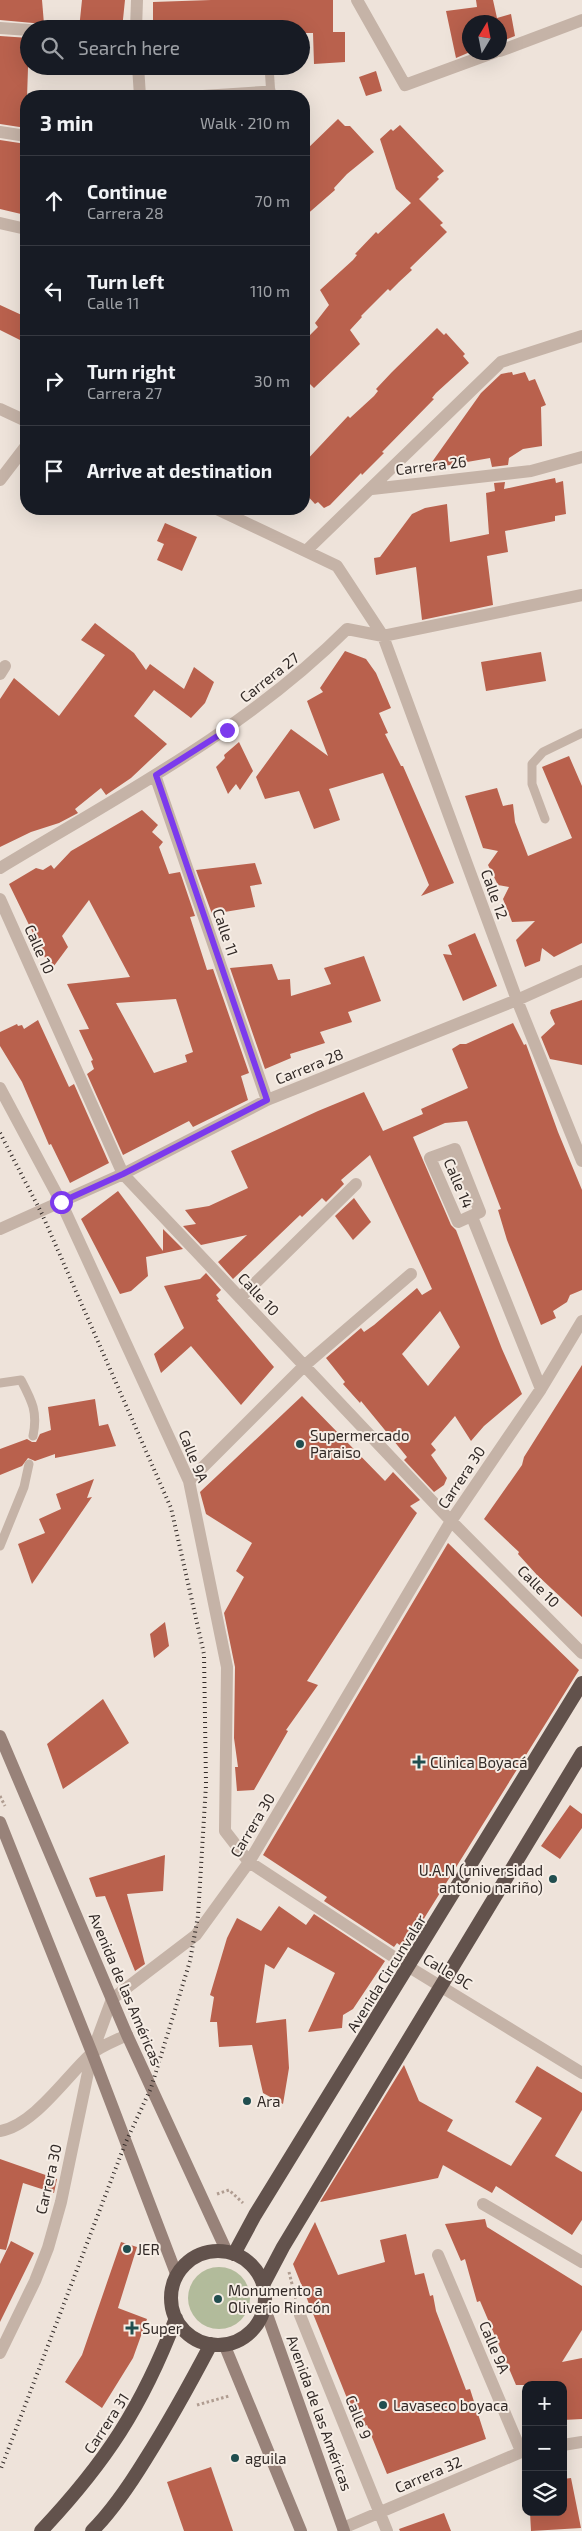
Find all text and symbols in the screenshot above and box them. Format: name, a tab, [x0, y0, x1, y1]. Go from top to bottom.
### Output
north arrow	[462, 15, 507, 60]
search box	[20, 20, 310, 75]
icon: search	[38, 34, 66, 62]
text: Search here	[78, 36, 180, 59]
text: 3 min	[40, 110, 93, 135]
text: Walk · 210 m	[200, 113, 290, 132]
text: Continue	[87, 180, 167, 203]
icon: ahead	[40, 187, 68, 215]
text: 70 m	[255, 191, 290, 210]
text: Carrera 28	[87, 203, 164, 222]
text: Turn left	[87, 270, 164, 293]
icon: left	[40, 277, 68, 305]
text: 110 m	[250, 281, 290, 300]
text: Calle 11	[87, 293, 139, 312]
text: Turn right	[87, 360, 175, 383]
icon: right	[40, 367, 68, 395]
text: 30 m	[254, 371, 290, 390]
text: Carrera 27	[87, 383, 162, 402]
street label: Carrera 26	[395, 452, 467, 478]
icon: arrive	[40, 457, 68, 485]
text: Arrive at destination	[87, 459, 272, 482]
street label: Carrera 27	[236, 648, 303, 706]
route end	[216, 719, 239, 742]
street label: Calle 12	[478, 867, 512, 921]
street label: Calle 11	[210, 906, 242, 958]
street label: Calle 10	[21, 922, 59, 976]
street label: Carrera 28	[272, 1044, 346, 1088]
street label: Calle 14	[440, 1155, 478, 1211]
route start	[50, 1191, 73, 1214]
street label: Calle 10	[235, 1269, 283, 1319]
place label: Supermercado Paraiso	[310, 1426, 409, 1461]
street label: Calle 9A	[175, 1427, 213, 1485]
marker: Supermercado Paraiso	[294, 1438, 306, 1450]
street label: Carrera 30	[434, 1442, 488, 1512]
street label: Calle 10	[514, 1561, 564, 1611]
place label: Clinica Boyacá	[430, 1753, 527, 1771]
marker: Clinica Boyacá	[412, 1755, 426, 1769]
street label: Carrera 30	[226, 1790, 278, 1860]
place label: U.A.N (universidad antonio nariño)	[419, 1861, 543, 1896]
marker: U.A.N (universidad antonio nariño)	[547, 1873, 559, 1885]
street label: Avenida de las Américas	[86, 1910, 166, 2068]
street label: Avenida Circunvalar	[343, 1911, 429, 2035]
street label: Calle 9C	[420, 1949, 476, 1993]
place label: Ara	[257, 2092, 281, 2110]
marker: Ara	[241, 2095, 253, 2107]
street label: Carrera 30	[31, 2142, 65, 2216]
place label: JER	[137, 2240, 160, 2258]
marker: JER	[121, 2243, 133, 2255]
place label: Monumento a Oliverio Rincón	[228, 2281, 330, 2316]
marker: Monumento a Oliverio Rincón	[212, 2293, 224, 2305]
street label: Calle 9A	[476, 2318, 514, 2376]
place label: Super	[142, 2319, 182, 2337]
marker: Super	[126, 2322, 138, 2334]
street label: Avenida de las Américas	[283, 2333, 357, 2493]
map controls	[522, 2381, 567, 2516]
button: +	[522, 2381, 567, 2426]
street label: Carrera 31	[80, 2389, 132, 2457]
street label: Calle 9	[342, 2392, 376, 2442]
place label: Lavaseco boyaca	[393, 2396, 508, 2414]
marker: Lavaseco boyaca	[377, 2399, 389, 2411]
button: −	[522, 2426, 567, 2471]
place label: aguila	[245, 2449, 287, 2467]
marker: aguila	[229, 2452, 241, 2464]
street label: Carrera 32	[392, 2452, 464, 2496]
button: layers	[522, 2471, 567, 2516]

